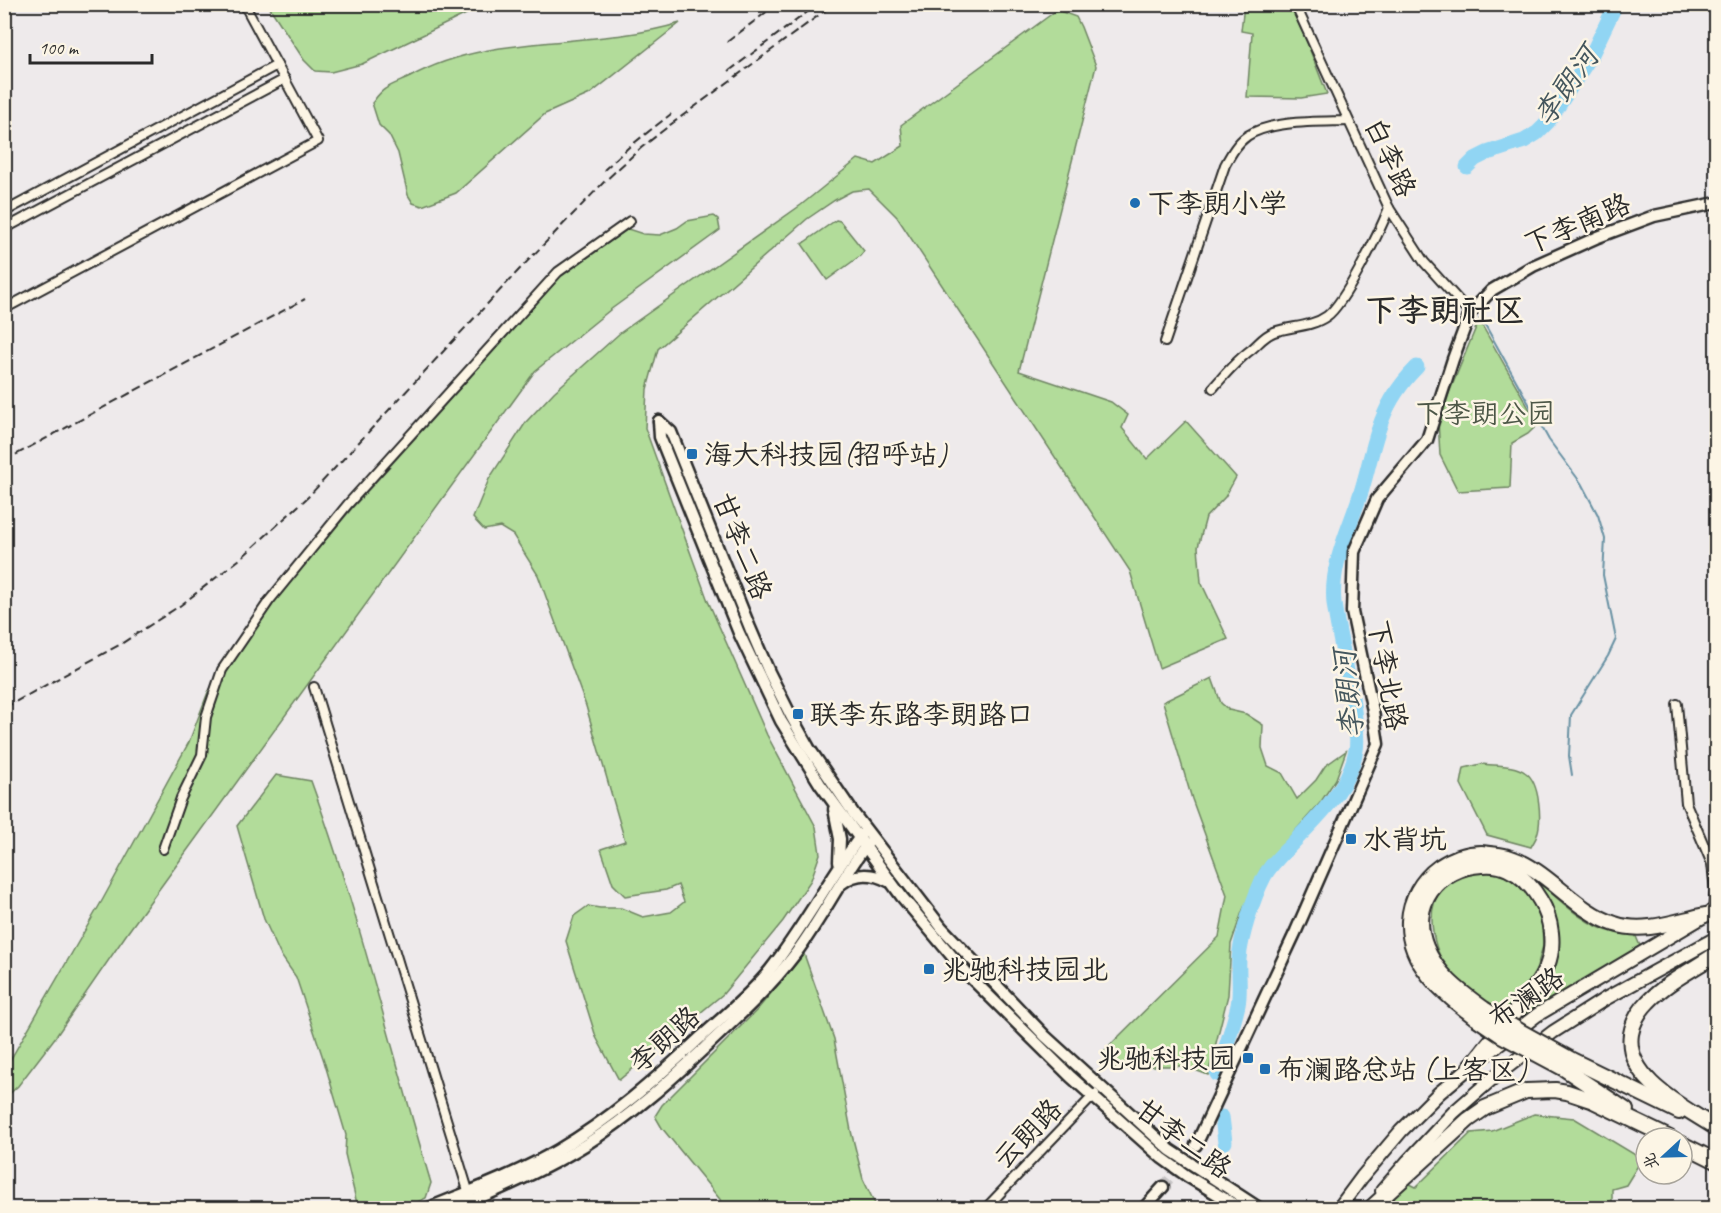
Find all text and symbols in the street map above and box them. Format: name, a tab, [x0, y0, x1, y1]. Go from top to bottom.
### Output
scale bar	[30, 27, 152, 65]
water label: 李朗河	[1525, 34, 1610, 134]
text: 100 m	[39, 37, 80, 59]
street label: 白李路	[1357, 112, 1424, 203]
street label: 下李南路	[1519, 185, 1636, 261]
place label: 下李朗小学	[1147, 186, 1287, 221]
marker: 下李朗小学	[1128, 196, 1142, 210]
district label: 下李朗社区	[1365, 290, 1525, 331]
park label: 下李朗公园	[1415, 396, 1555, 431]
place label: 海大科技园(招呼站)	[704, 437, 948, 472]
marker: 海大科技园(招呼站)	[685, 447, 699, 461]
street label: 甘李二路	[705, 488, 780, 605]
street label: 下李北路	[1361, 617, 1414, 733]
water label: 李朗河	[1324, 642, 1372, 741]
place label: 联李东路李朗路口	[810, 697, 1034, 732]
marker: 联李东路李朗路口	[791, 707, 805, 721]
place label: 水背坑	[1363, 822, 1447, 857]
marker: 水背坑	[1344, 832, 1358, 846]
place label: 兆驰科技园北	[941, 952, 1109, 987]
street label: 布澜路	[1482, 959, 1571, 1036]
marker: 兆驰科技园北	[922, 962, 936, 976]
street label: 李朗路	[621, 998, 707, 1080]
place label: 兆驰科技园	[1096, 1041, 1236, 1076]
marker: 兆驰科技园	[1241, 1051, 1255, 1065]
place label: 布澜路总站 (上客区)	[1277, 1052, 1528, 1087]
marker: 布澜路总站 (上客区)	[1258, 1062, 1272, 1076]
street label: 云朗路	[986, 1091, 1069, 1176]
street label: 甘李二路	[1128, 1091, 1239, 1186]
north arrow	[1634, 1126, 1694, 1186]
text: 北	[1639, 1150, 1663, 1172]

